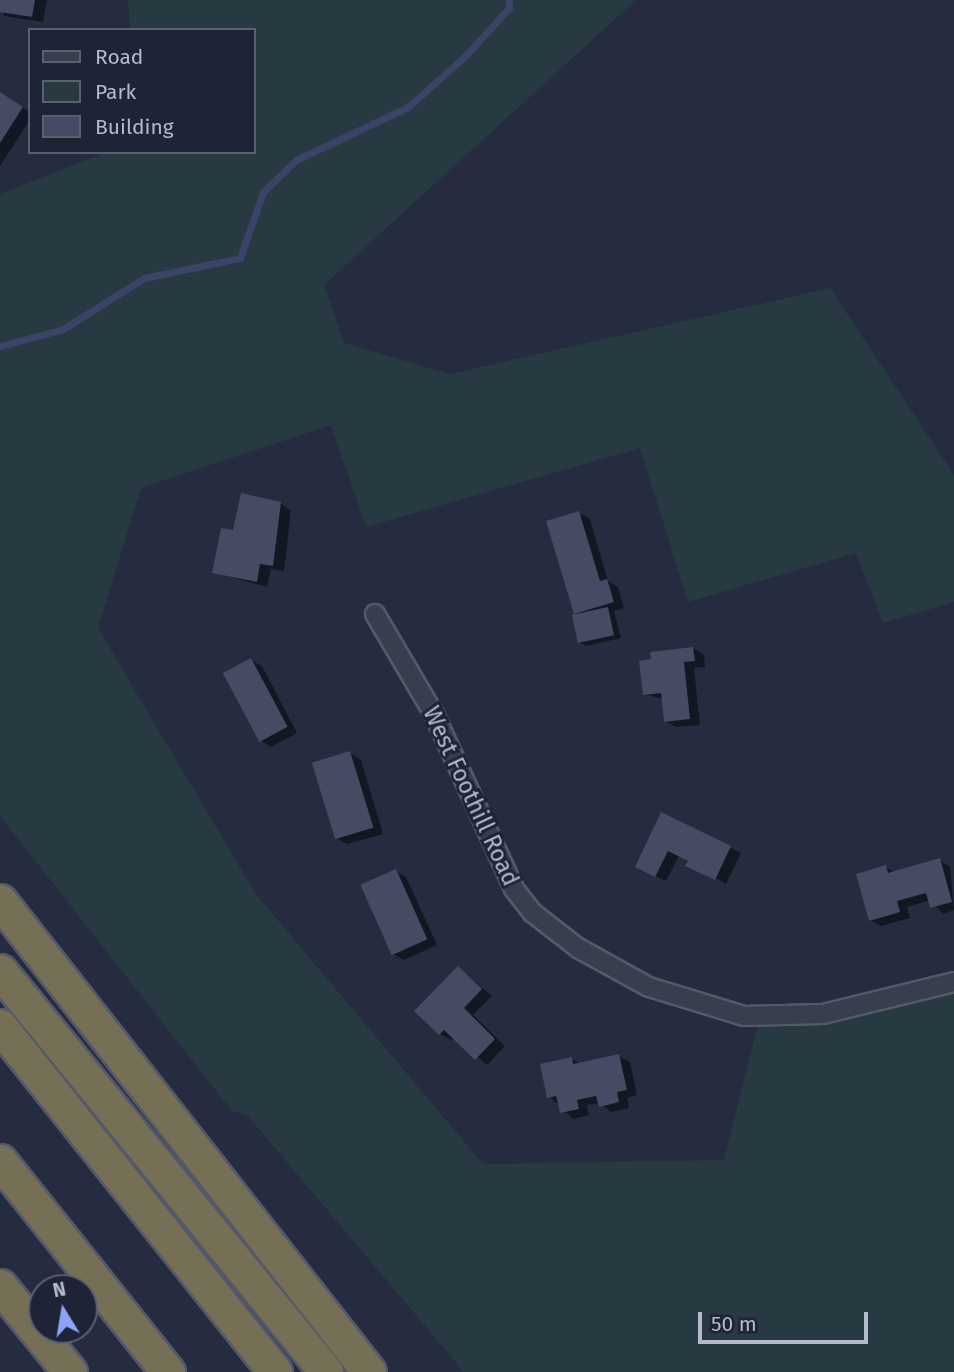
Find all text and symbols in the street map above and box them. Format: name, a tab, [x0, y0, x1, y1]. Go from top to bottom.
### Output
legend	[28, 28, 256, 154]
text: Road	[95, 44, 143, 70]
text: Park	[95, 79, 136, 105]
text: Building	[95, 114, 174, 140]
street label: West Foothill Road	[417, 702, 525, 890]
north arrow	[28, 1274, 98, 1344]
text: N	[51, 1277, 68, 1302]
scale bar	[702, 1298, 872, 1342]
text: 50 m	[711, 1311, 757, 1337]

